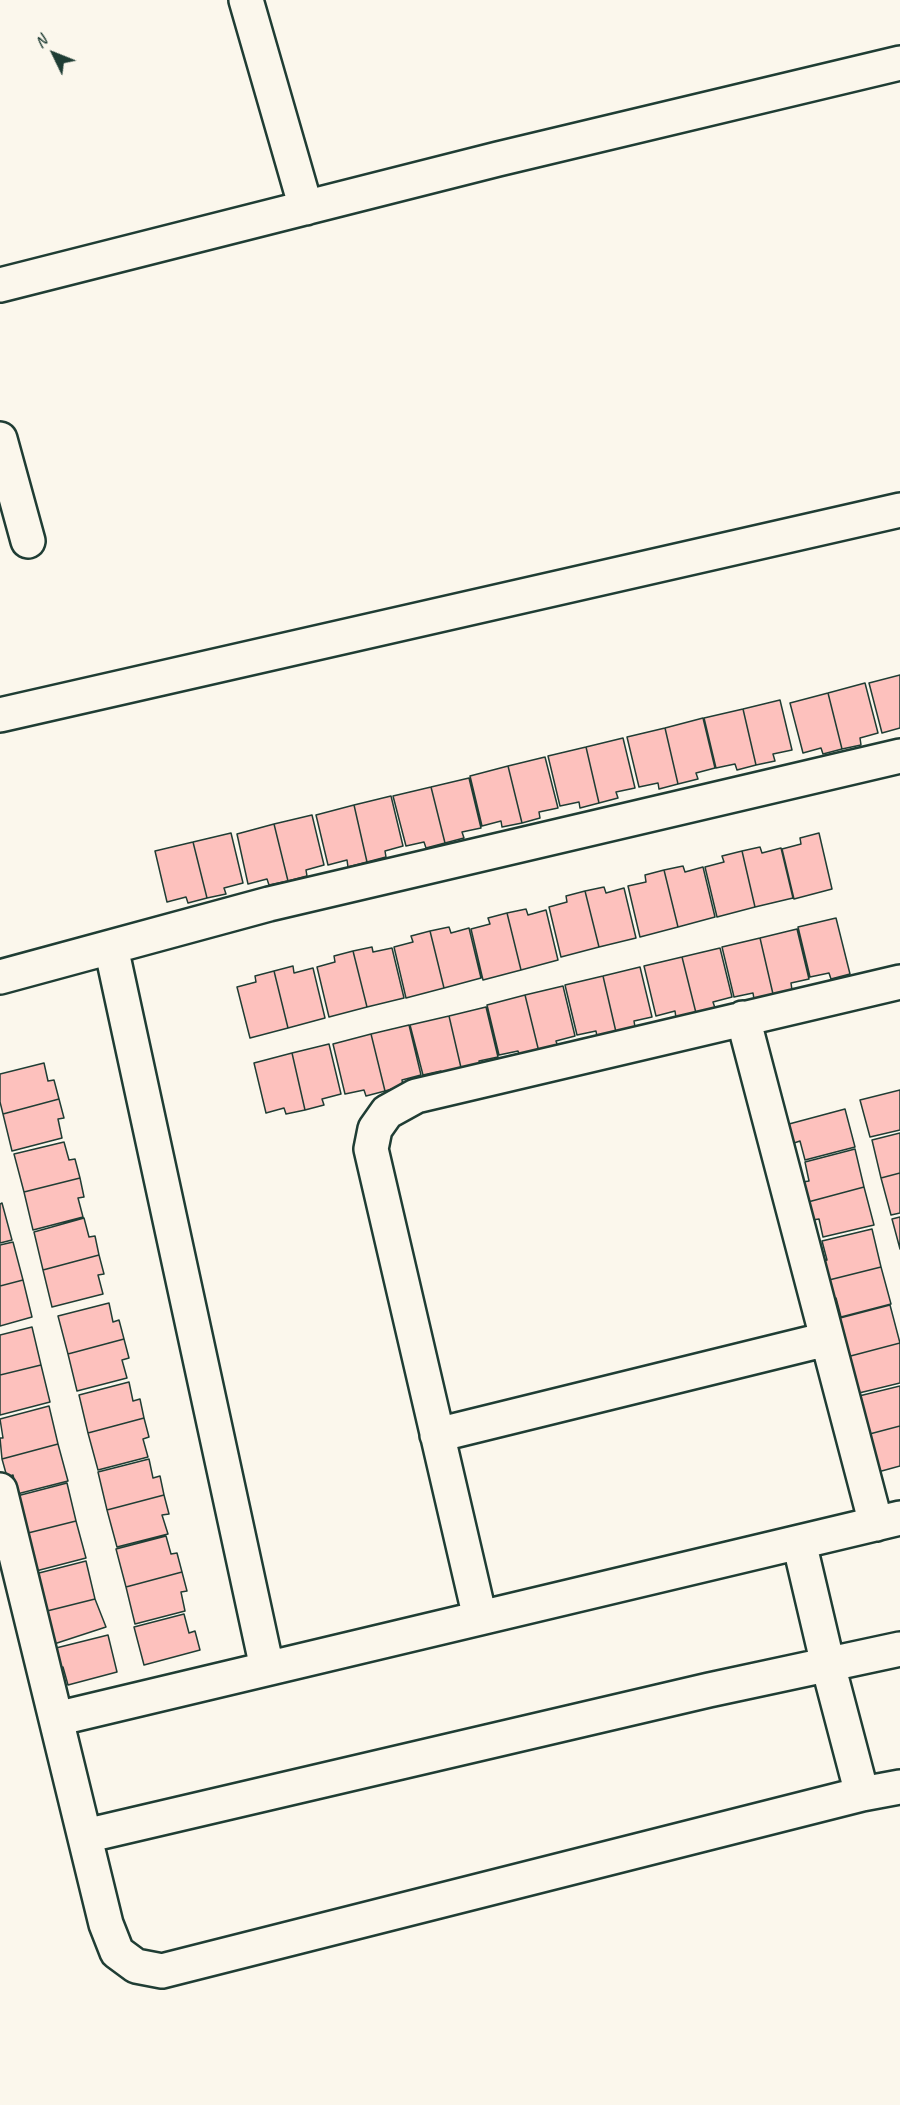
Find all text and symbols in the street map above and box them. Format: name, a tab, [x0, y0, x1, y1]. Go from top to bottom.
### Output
north arrow	[24, 24, 84, 84]
text: N	[30, 31, 52, 52]

